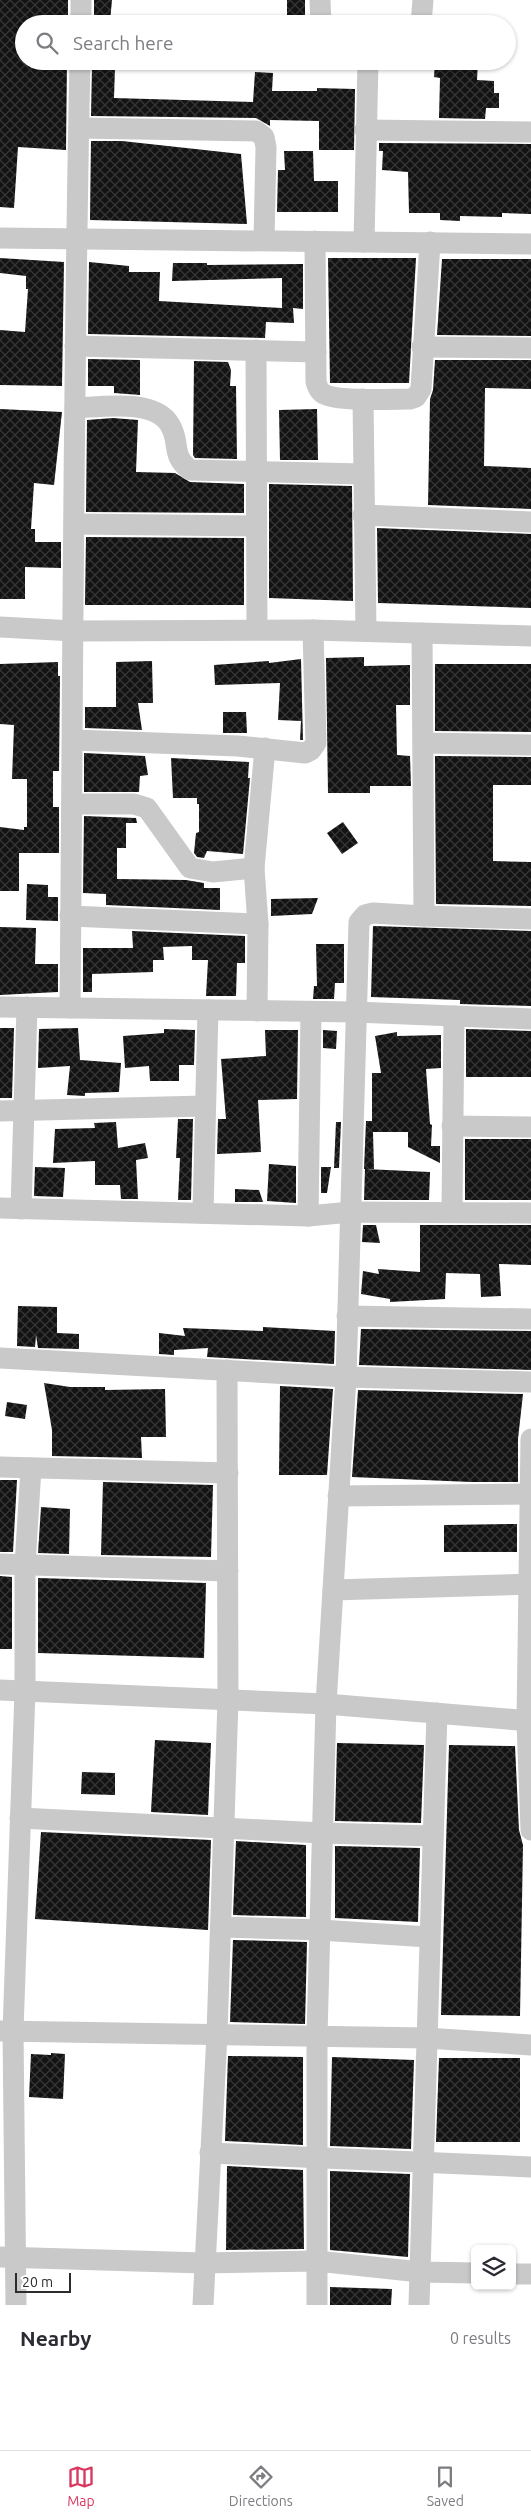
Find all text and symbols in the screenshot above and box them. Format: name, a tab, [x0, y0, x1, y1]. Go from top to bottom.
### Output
search box	[15, 15, 516, 70]
icon: search	[33, 29, 61, 57]
text: Search here	[73, 32, 173, 54]
map controls	[471, 2245, 516, 2290]
button: layers	[471, 2245, 516, 2290]
scale bar	[15, 2270, 71, 2293]
text: 20 m	[22, 2274, 53, 2290]
text: Nearby	[20, 2326, 91, 2350]
text: 0 results	[450, 2329, 511, 2347]
tab: Map	[67, 2463, 95, 2509]
tab: Directions	[229, 2463, 293, 2509]
tab: Saved	[427, 2463, 464, 2509]

